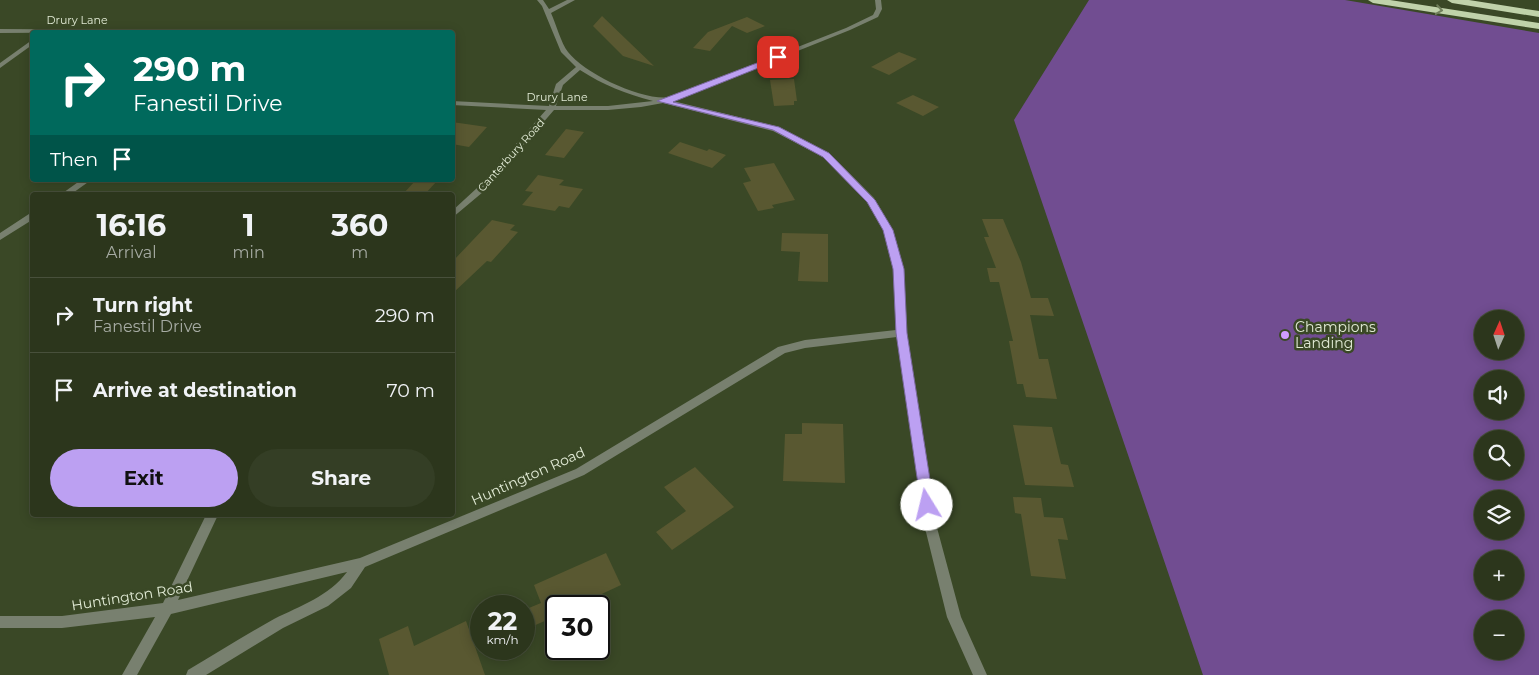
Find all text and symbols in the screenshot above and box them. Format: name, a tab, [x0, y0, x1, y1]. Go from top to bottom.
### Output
one-way arrow	[1434, 5, 1443, 15]
street label: Drury Lane	[46, 13, 108, 27]
pin	[757, 36, 799, 78]
icon: arrive	[764, 43, 792, 71]
text: 290 m	[133, 47, 246, 90]
icon: right	[50, 50, 115, 115]
text: Fanestil Drive	[133, 90, 283, 117]
street label: Drury Lane	[526, 90, 588, 104]
street label: Canterbury Road	[474, 116, 548, 194]
icon: arrive	[108, 145, 136, 173]
text: Then	[50, 148, 98, 171]
text: 16:16	[97, 207, 166, 244]
text: 1	[243, 207, 255, 244]
text: 360	[331, 207, 388, 244]
text: Arrival	[106, 243, 157, 262]
text: min	[233, 243, 265, 262]
text: m	[351, 243, 368, 262]
text: Turn right	[93, 294, 193, 317]
icon: right	[50, 301, 78, 329]
text: 290 m	[375, 304, 435, 327]
north arrow	[1474, 310, 1524, 360]
map controls	[1474, 310, 1524, 660]
text: Fanestil Drive	[93, 317, 202, 336]
place label: Champions Landing	[1295, 318, 1376, 352]
marker: Champions Landing	[1279, 329, 1291, 341]
button: sound	[1474, 370, 1524, 420]
icon: arrive	[50, 376, 78, 404]
text: Arrive at destination	[93, 379, 297, 402]
text: 70 m	[386, 379, 435, 402]
button: search	[1474, 430, 1524, 480]
street label: Huntington Road	[468, 443, 588, 509]
button: Exit	[50, 449, 238, 507]
button: Share	[248, 449, 435, 507]
position arrow	[900, 478, 952, 530]
button: layers	[1474, 490, 1524, 540]
button: +	[1474, 550, 1524, 600]
street label: Huntington Road	[70, 578, 194, 614]
speed limit sign: 30	[545, 595, 610, 660]
text: 22	[488, 606, 517, 636]
button: −	[1474, 610, 1524, 660]
text: km/h	[486, 632, 519, 647]

